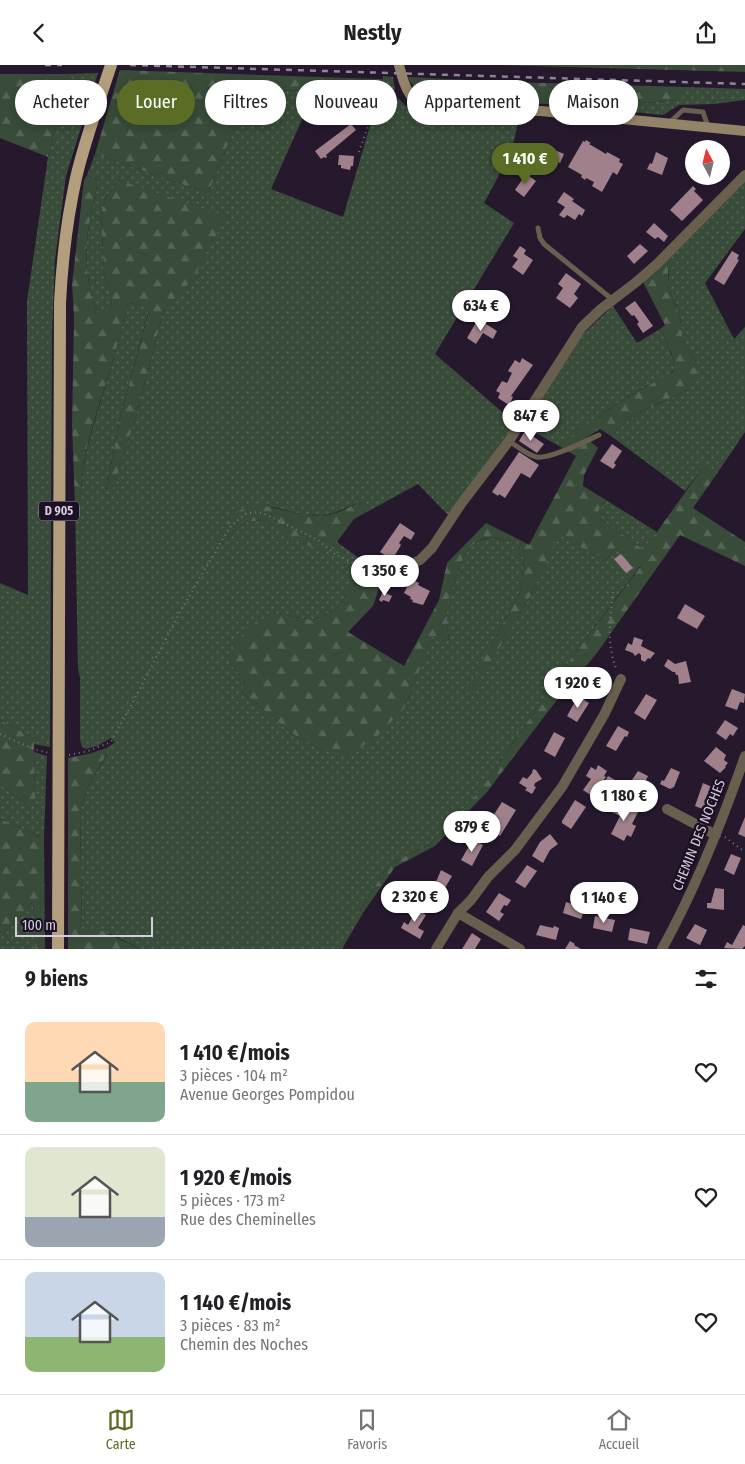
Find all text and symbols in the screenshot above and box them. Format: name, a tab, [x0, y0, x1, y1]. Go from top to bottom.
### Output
icon: back	[25, 19, 53, 47]
text: Nestly	[344, 19, 401, 46]
icon: share	[692, 19, 720, 47]
chip: Acheter	[15, 80, 107, 125]
chip: Louer	[117, 80, 195, 125]
chip: Filtres	[205, 80, 286, 125]
chip: Nouveau	[296, 80, 397, 125]
chip: Appartement	[407, 80, 539, 125]
chip: Maison	[549, 80, 638, 125]
north arrow	[685, 140, 730, 185]
map controls	[685, 140, 730, 185]
pin: 1 410 €	[479, 143, 571, 185]
text: 1 410 €	[503, 149, 547, 168]
pin: 634 €	[446, 289, 516, 332]
text: 634 €	[463, 296, 499, 315]
pin: 847 €	[496, 399, 566, 442]
text: 847 €	[513, 406, 549, 425]
road number: D 905	[39, 501, 79, 521]
pin: 1 350 €	[339, 555, 431, 597]
text: 1 350 €	[362, 561, 408, 580]
pin: 1 920 €	[532, 667, 624, 709]
text: 1 920 €	[555, 673, 601, 692]
street label: CHEMIN DES NOCHES	[669, 777, 729, 893]
pin: 1 180 €	[578, 779, 670, 822]
text: 1 180 €	[601, 786, 647, 805]
pin: 879 €	[437, 811, 507, 853]
text: 879 €	[454, 817, 490, 836]
pin: 2 320 €	[369, 881, 461, 923]
pin: 1 140 €	[558, 881, 650, 924]
text: 2 320 €	[392, 887, 438, 906]
text: 1 140 €	[581, 888, 627, 907]
scale bar	[15, 914, 152, 937]
text: 100 m	[22, 917, 56, 934]
icon: filters	[692, 965, 720, 993]
text: 9 biens	[25, 966, 88, 992]
text: 1 410 €/mois	[180, 1040, 290, 1066]
icon: home	[65, 1042, 125, 1102]
icon: heart	[692, 1058, 720, 1086]
text: 3 pièces · 104 m²	[180, 1066, 288, 1085]
text: Avenue Georges Pompidou	[180, 1085, 355, 1104]
text: 1 920 €/mois	[180, 1165, 292, 1191]
icon: home	[65, 1167, 125, 1227]
icon: heart	[692, 1183, 720, 1211]
text: 5 pièces · 173 m²	[180, 1191, 285, 1210]
text: Rue des Cheminelles	[180, 1210, 316, 1229]
text: 1 140 €/mois	[180, 1290, 291, 1316]
icon: home	[65, 1292, 125, 1352]
icon: heart	[692, 1308, 720, 1336]
text: 3 pièces · 83 m²	[180, 1316, 281, 1335]
text: Chemin des Noches	[180, 1335, 308, 1354]
tab: Carte	[106, 1406, 136, 1453]
tab: Favoris	[347, 1406, 387, 1453]
tab: Accueil	[599, 1406, 639, 1453]

